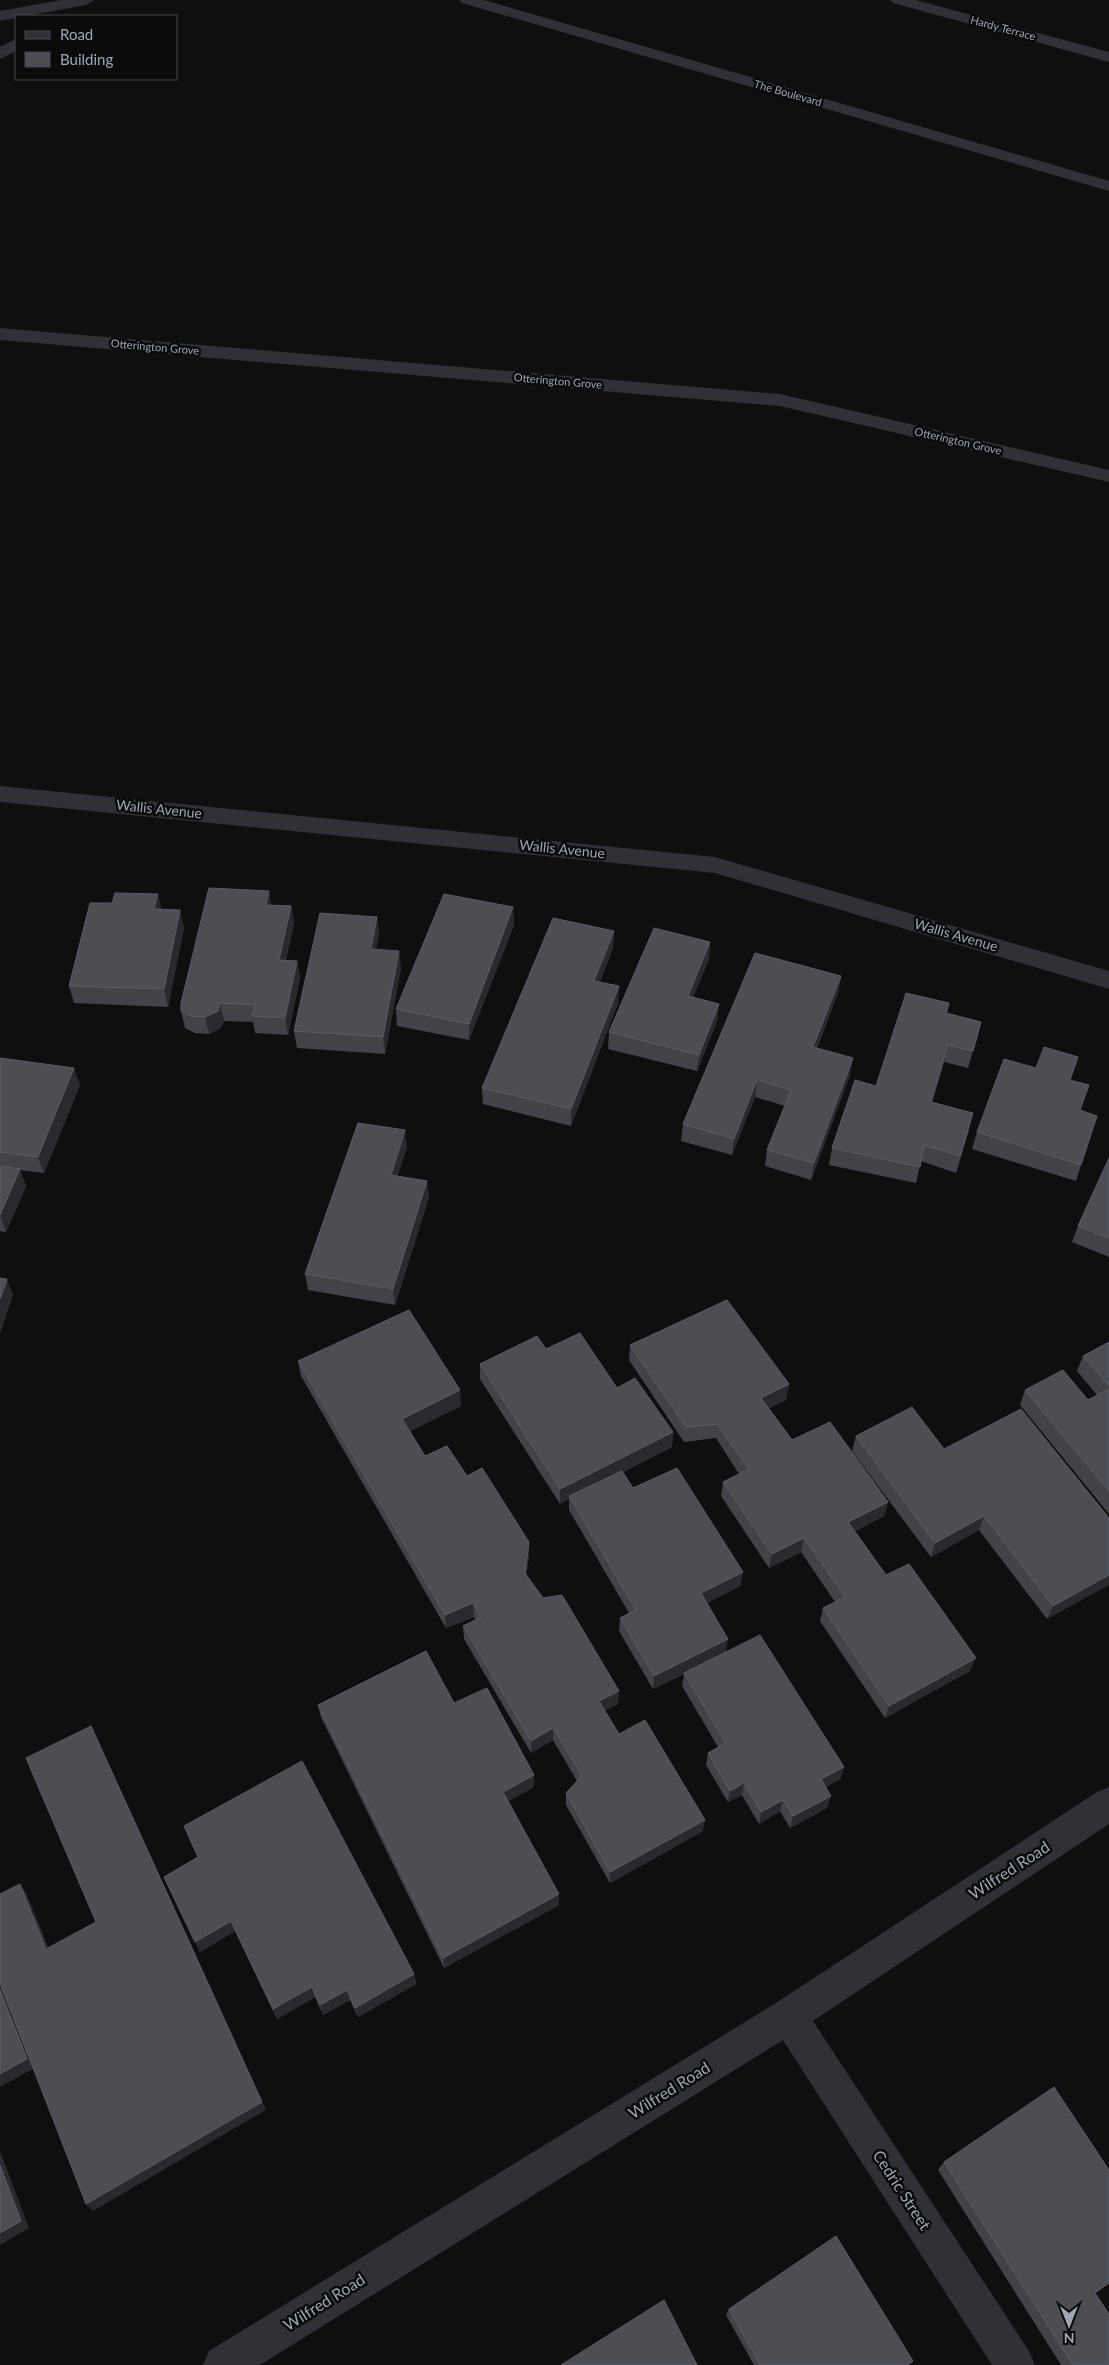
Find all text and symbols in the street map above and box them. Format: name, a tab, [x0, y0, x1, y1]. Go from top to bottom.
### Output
street label: Hardy Terrace	[969, 13, 1037, 42]
legend	[15, 15, 178, 80]
text: Road	[60, 25, 93, 43]
text: Building	[60, 50, 113, 68]
street label: The Boulevard	[753, 77, 823, 108]
street label: Otterington Grove	[110, 336, 200, 357]
street label: Otterington Grove	[513, 370, 603, 391]
street label: Otterington Grove	[913, 424, 1003, 457]
street label: Wallis Avenue	[115, 796, 203, 821]
street label: Wallis Avenue	[518, 836, 606, 861]
street label: Wallis Avenue	[912, 914, 1000, 955]
street label: Wilfred Road	[965, 1836, 1053, 1903]
street label: Wilfred Road	[625, 2057, 713, 2122]
street label: Cedric Street	[870, 2146, 935, 2233]
street label: Wilfred Road	[280, 2269, 368, 2334]
north arrow	[1044, 2300, 1094, 2350]
text: N	[1064, 2330, 1074, 2347]

